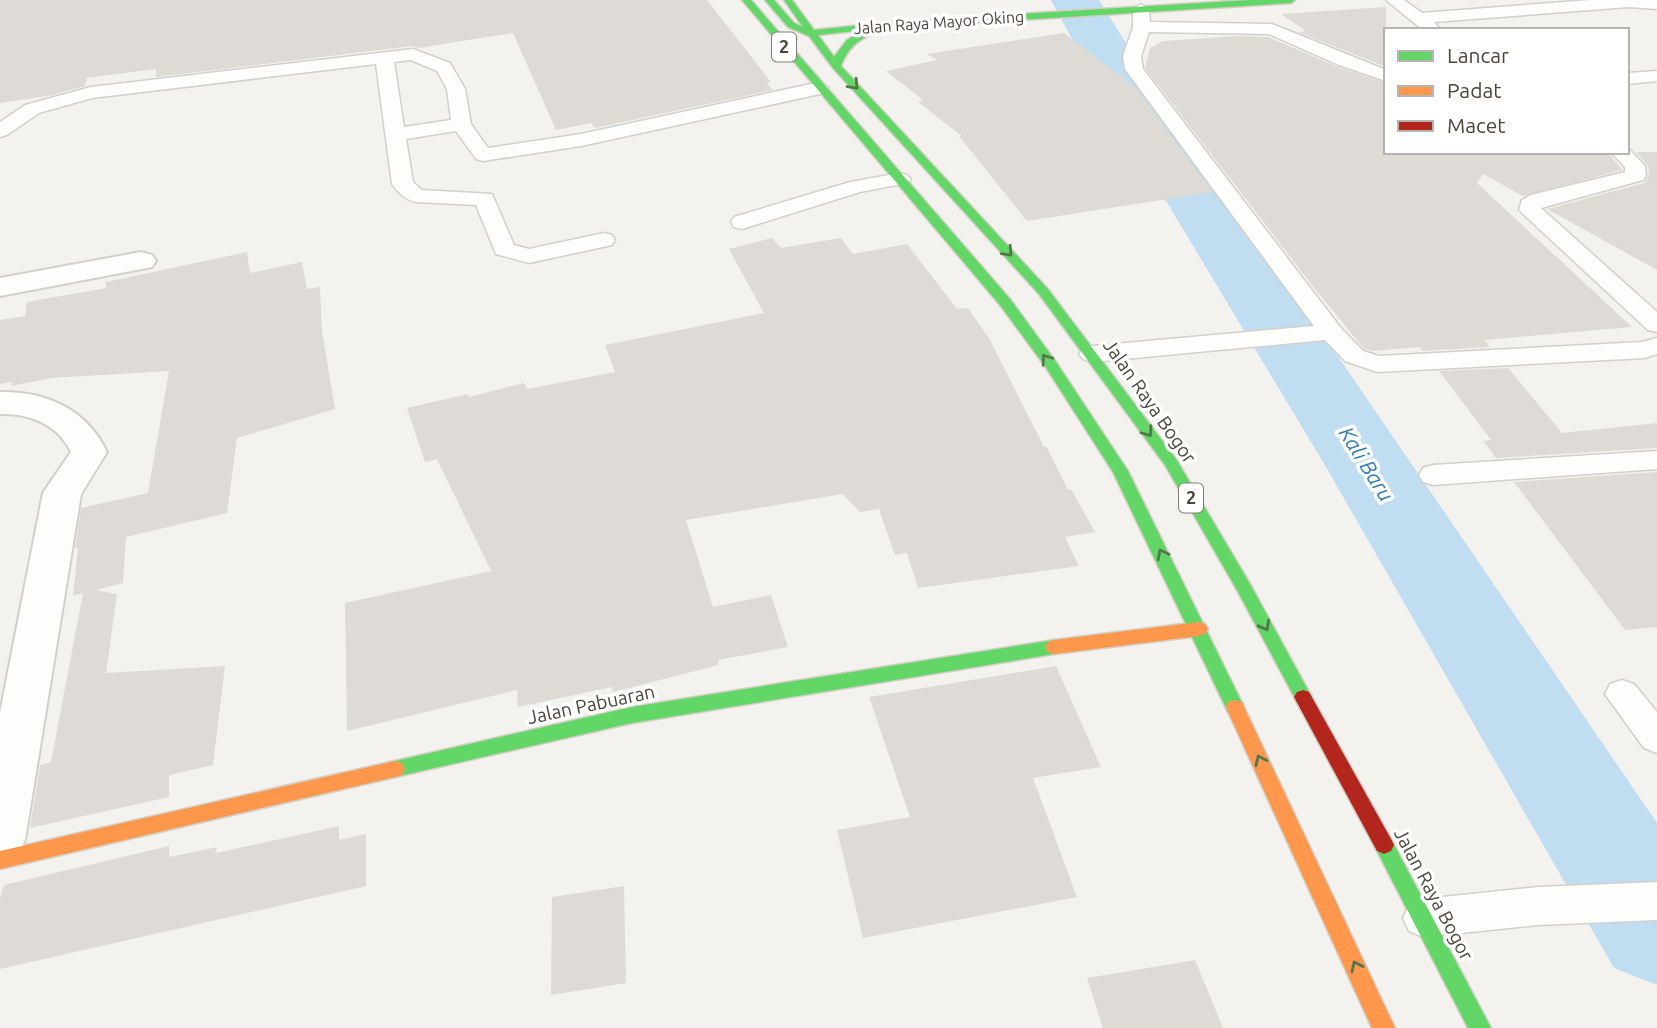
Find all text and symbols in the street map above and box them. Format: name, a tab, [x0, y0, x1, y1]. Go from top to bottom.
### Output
street label: Jalan Raya Mayor Oking	[853, 7, 1025, 37]
legend	[1384, 28, 1629, 154]
road number: 2	[772, 32, 796, 62]
text: Lancar	[1447, 43, 1509, 67]
one-way arrow	[846, 77, 858, 90]
text: Padat	[1447, 78, 1502, 102]
text: Macet	[1447, 113, 1506, 137]
one-way arrow	[1000, 244, 1012, 257]
street label: Jalan Raya Bogor	[1099, 335, 1201, 467]
one-way arrow	[1042, 354, 1055, 367]
water label: Kali Baru	[1335, 422, 1399, 505]
one-way arrow	[1140, 424, 1152, 436]
road number: 2	[1179, 484, 1203, 512]
one-way arrow	[1156, 549, 1170, 561]
one-way arrow	[1257, 619, 1270, 632]
street label: Jalan Pabuaran	[525, 680, 657, 728]
one-way arrow	[1254, 755, 1268, 767]
street label: Jalan Raya Bogor	[1390, 824, 1478, 964]
one-way arrow	[1350, 961, 1364, 973]

